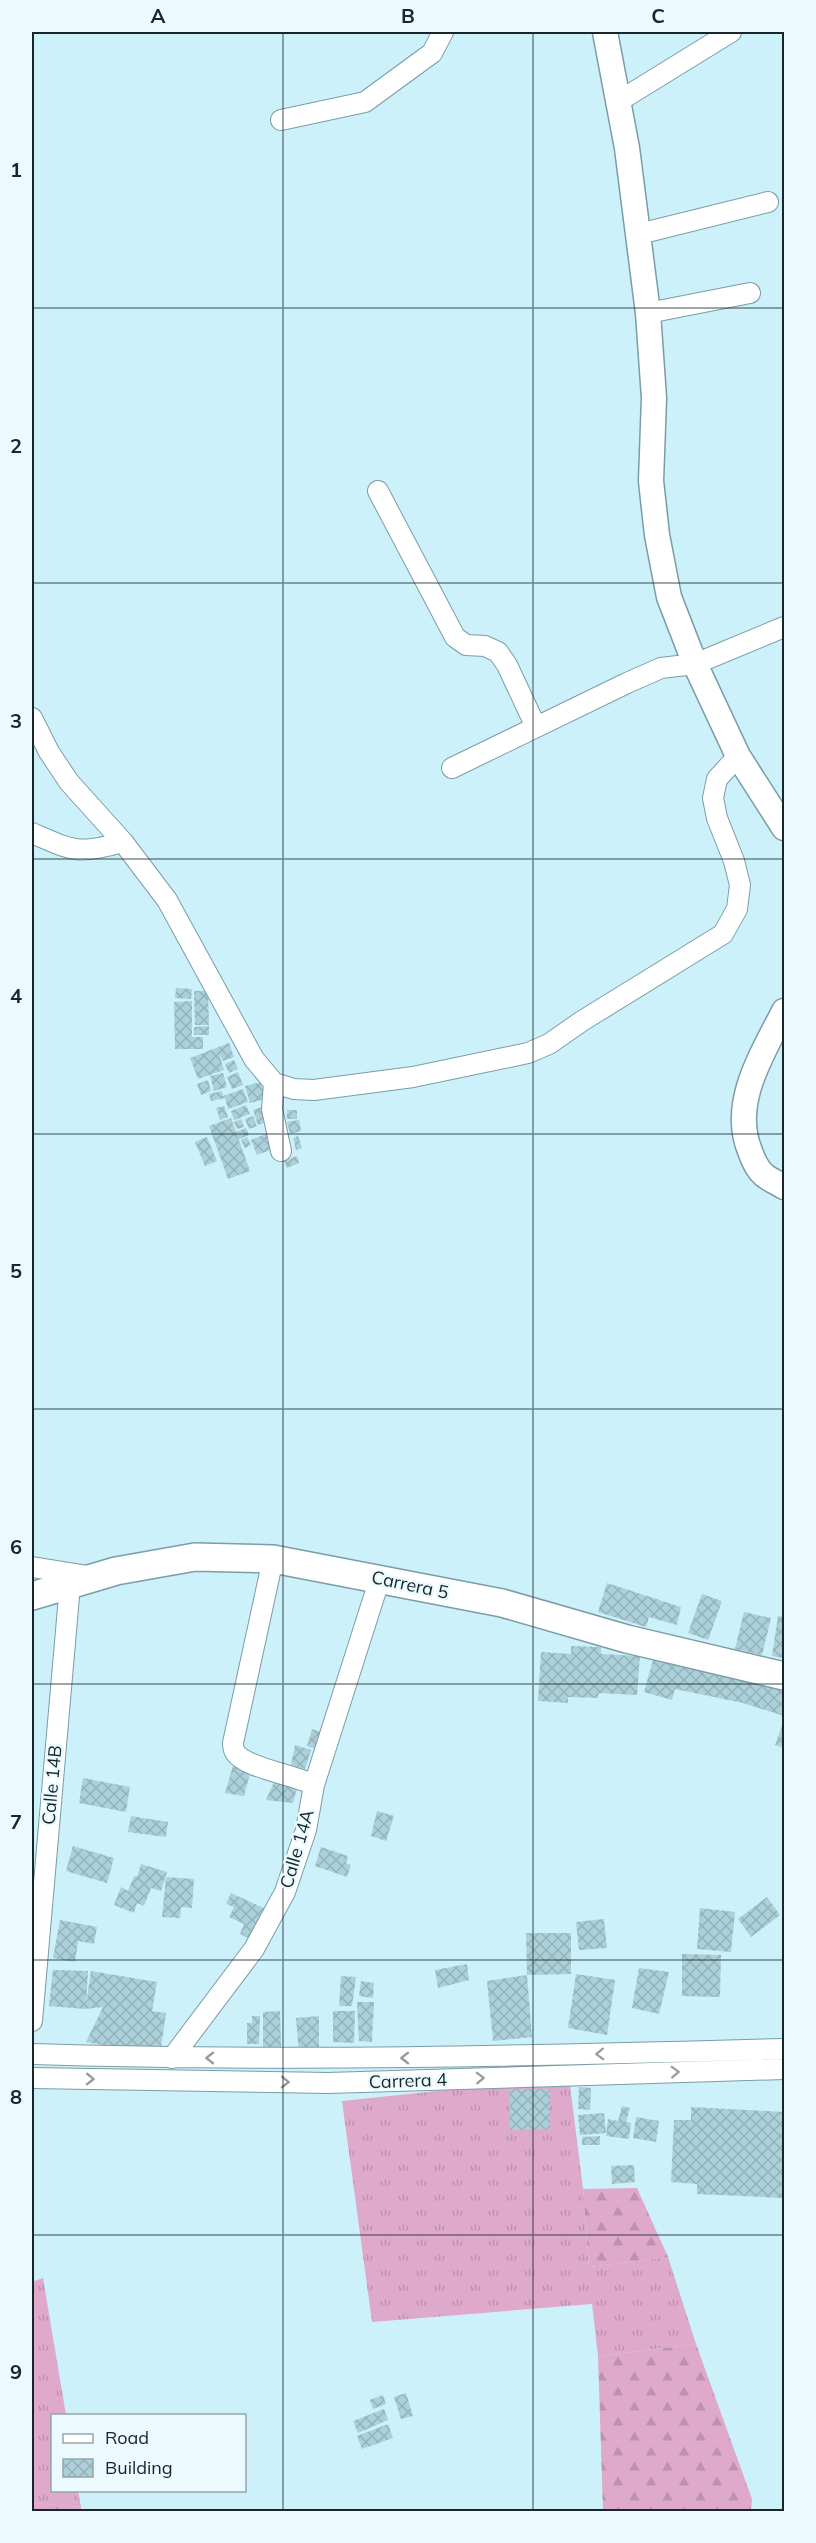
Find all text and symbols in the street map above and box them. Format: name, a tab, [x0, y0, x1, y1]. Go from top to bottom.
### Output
text: A	[151, 3, 166, 28]
text: B	[401, 3, 415, 28]
text: C	[651, 3, 665, 28]
text: 1	[10, 157, 22, 182]
text: 2	[10, 433, 22, 458]
text: 3	[10, 708, 22, 733]
text: 4	[10, 983, 22, 1008]
text: 5	[10, 1258, 22, 1283]
text: 6	[10, 1534, 22, 1559]
street label: Carrera 5	[369, 1565, 451, 1604]
street label: Calle 14B	[37, 1744, 66, 1826]
street label: Calle 14A	[274, 1807, 319, 1891]
text: 7	[10, 1809, 22, 1834]
one-way arrow	[596, 2048, 605, 2060]
one-way arrow	[206, 2052, 215, 2064]
one-way arrow	[401, 2052, 410, 2064]
one-way arrow	[670, 2066, 679, 2079]
street label: Carrera 4	[368, 2068, 448, 2093]
one-way arrow	[85, 2072, 94, 2085]
one-way arrow	[475, 2072, 484, 2085]
one-way arrow	[280, 2076, 289, 2089]
text: 8	[10, 2084, 22, 2109]
text: 9	[10, 2359, 22, 2384]
legend	[51, 2414, 246, 2492]
text: Road	[105, 2426, 149, 2449]
text: Building	[105, 2456, 173, 2479]

